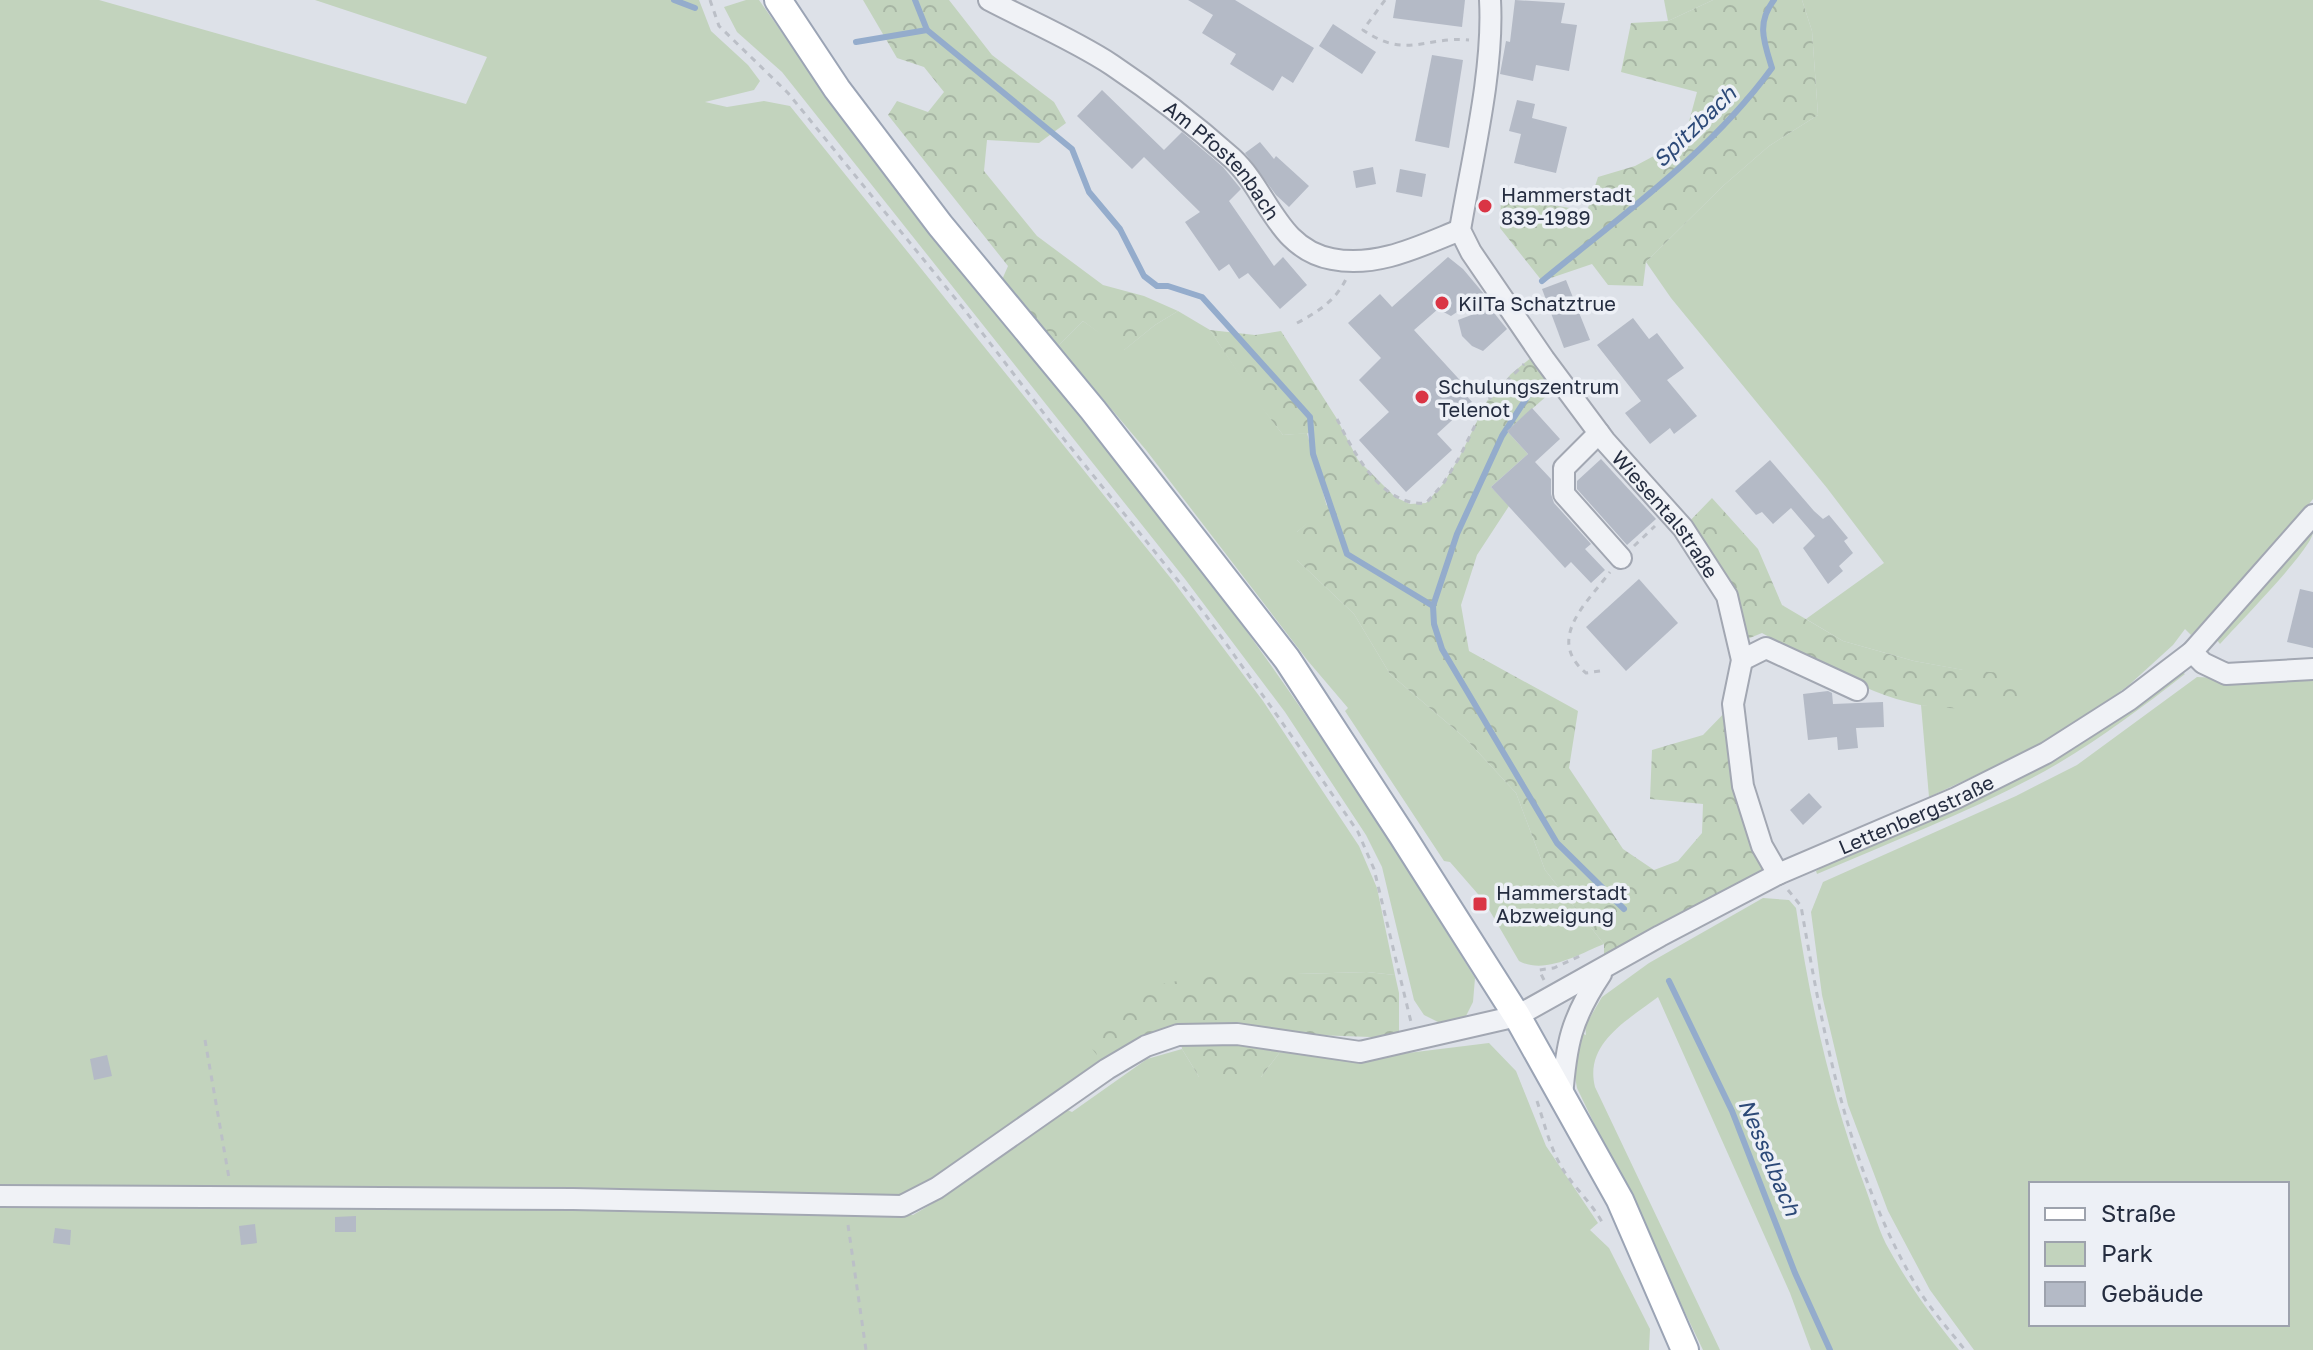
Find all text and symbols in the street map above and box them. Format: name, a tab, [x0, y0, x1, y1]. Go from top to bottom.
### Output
water label: Spitzbach	[1647, 79, 1742, 172]
street label: Am Pfostenbach	[1160, 95, 1285, 224]
place label: Hammerstadt 839-1989	[1501, 182, 1633, 229]
marker: Hammerstadt 839-1989	[1476, 197, 1494, 215]
place label: KiITa Schatztrue	[1458, 291, 1616, 315]
marker: KiITa Schatztrue	[1433, 294, 1451, 312]
place label: Schulungszentrum Telenot	[1438, 374, 1619, 421]
marker: Schulungszentrum Telenot	[1413, 388, 1431, 406]
street label: Wiesentalstraße	[1607, 445, 1724, 582]
street label: Lettenbergstraße	[1835, 769, 1998, 859]
place label: Hammerstadt Abzweigung	[1496, 880, 1628, 927]
marker: Hammerstadt Abzweigung	[1471, 895, 1489, 913]
water label: Nesselbach	[1733, 1095, 1807, 1221]
legend	[2029, 1182, 2289, 1326]
text: Straße	[2101, 1198, 2176, 1227]
text: Park	[2101, 1238, 2153, 1267]
text: Gebäude	[2101, 1278, 2203, 1307]

